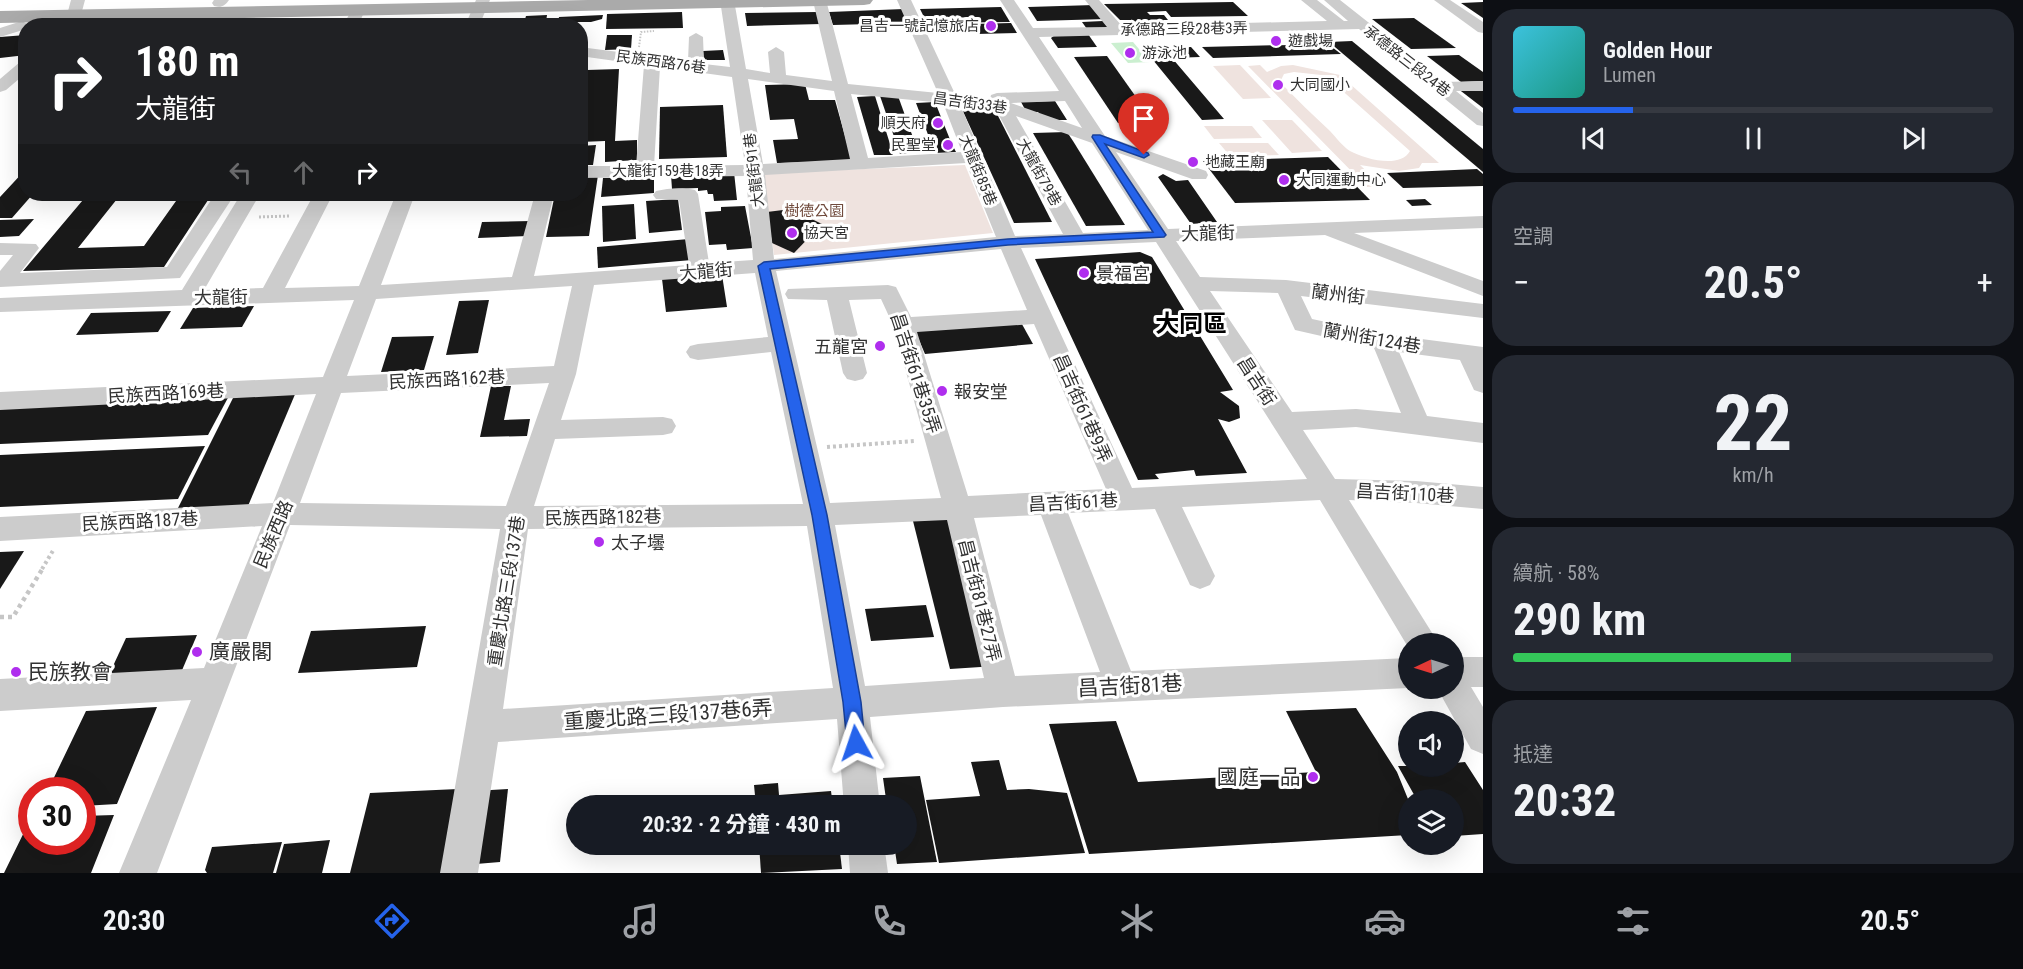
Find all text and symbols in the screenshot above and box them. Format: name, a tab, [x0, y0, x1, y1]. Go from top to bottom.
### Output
place label: 昌吉一號記憶旅店	[859, 17, 979, 35]
marker: 昌吉一號記憶旅店	[984, 19, 998, 33]
street label: 承德路三段28巷3弄	[1120, 19, 1248, 39]
street label: 承德路三段24巷	[1360, 22, 1454, 100]
place label: 遊戲場	[1288, 32, 1333, 50]
marker: 遊戲場	[1269, 34, 1283, 48]
text: 180 m	[135, 37, 240, 86]
text: Golden Hour	[1603, 38, 1712, 63]
icon: right	[36, 42, 114, 120]
place label: 游泳池	[1142, 44, 1187, 62]
marker: 游泳池	[1123, 46, 1137, 60]
street label: 民族西路76巷	[615, 47, 707, 77]
text: Lumen	[1603, 63, 1656, 87]
place label: 大同國小	[1290, 76, 1350, 94]
marker: 大同國小	[1271, 78, 1285, 92]
street label: 昌吉街33巷	[932, 89, 1008, 117]
text: 大龍街	[135, 93, 216, 125]
pin	[1118, 93, 1169, 155]
icon: arrive	[1127, 102, 1160, 135]
place label: 順天府	[881, 114, 926, 132]
marker: 順天府	[931, 116, 945, 130]
icon: previous	[1577, 122, 1610, 155]
icon: pause	[1737, 122, 1770, 155]
icon: next	[1897, 122, 1930, 155]
street label: 大龍街91巷	[741, 132, 767, 208]
street label: 大龍街85巷	[956, 132, 1000, 208]
street label: 大龍街79巷	[1013, 135, 1065, 209]
place label: 民聖堂	[891, 136, 936, 154]
marker: 民聖堂	[941, 138, 955, 152]
place label: 地藏王廟	[1205, 153, 1265, 171]
marker: 地藏王廟	[1186, 155, 1200, 169]
icon: left	[224, 156, 257, 189]
icon: ahead	[287, 156, 320, 189]
icon: right	[350, 156, 383, 189]
street label: 大龍街159巷18弄	[612, 162, 724, 180]
place label: 大同運動中心	[1296, 171, 1386, 189]
marker: 大同運動中心	[1277, 173, 1291, 187]
park label: 樹德公園	[784, 202, 844, 220]
street label: 大龍街	[1181, 222, 1235, 244]
place label: 協天宮	[804, 224, 849, 242]
text: 空調	[1513, 224, 1553, 248]
marker: 協天宮	[785, 226, 799, 240]
text: 20.5°	[1704, 256, 1802, 309]
street label: 大龍街	[678, 258, 734, 284]
place label: 景福宮	[1096, 263, 1150, 284]
text: −	[1513, 263, 1530, 302]
text: +	[1977, 263, 1993, 302]
marker: 景福宮	[1077, 266, 1091, 280]
street label: 蘭州街	[1310, 280, 1366, 308]
street label: 大龍街	[194, 286, 248, 308]
street label: 昌吉街61巷35弄	[887, 310, 945, 436]
district label: 大同區	[1155, 310, 1227, 338]
street label: 蘭州街124巷	[1322, 319, 1422, 357]
place label: 五龍宮	[814, 336, 868, 357]
marker: 五龍宮	[873, 339, 887, 353]
street label: 昌吉街61巷9弄	[1050, 350, 1116, 466]
street label: 昌吉街	[1233, 353, 1281, 409]
street label: 民族西路162巷	[388, 365, 506, 393]
text: 22	[1714, 378, 1792, 469]
street label: 民族西路169巷	[107, 379, 225, 407]
place label: 報安堂	[954, 381, 1008, 402]
marker: 報安堂	[935, 384, 949, 398]
text: km/h	[1732, 463, 1774, 487]
street label: 昌吉街110巷	[1355, 480, 1455, 506]
street label: 昌吉街61巷	[1028, 489, 1118, 515]
street label: 民族西路	[249, 497, 297, 571]
street label: 民族西路182巷	[544, 505, 662, 529]
street label: 民族西路187巷	[81, 507, 199, 535]
street label: 重慶北路三段137巷	[484, 514, 528, 668]
place label: 太子壜	[611, 532, 665, 553]
marker: 太子壜	[592, 535, 606, 549]
street label: 昌吉街81巷27弄	[955, 537, 1005, 663]
text: 續航 · 58%	[1513, 561, 1599, 585]
text: 290 km	[1513, 593, 1646, 646]
north arrow	[1398, 633, 1464, 699]
map controls	[1398, 633, 1464, 855]
place label: 廣嚴閣	[209, 640, 272, 664]
marker: 廣嚴閣	[190, 645, 204, 659]
place label: 民族教會	[28, 660, 112, 684]
marker: 民族教會	[9, 665, 23, 679]
street label: 昌吉街81巷	[1077, 671, 1183, 701]
street label: 重慶北路三段137巷6弄	[563, 696, 773, 734]
position arrow	[824, 711, 888, 775]
button: sound	[1398, 711, 1464, 777]
text: 抵達	[1513, 742, 1553, 766]
place label: 國庭一品	[1217, 765, 1301, 789]
marker: 國庭一品	[1306, 770, 1320, 784]
text: 20:32	[1513, 774, 1616, 827]
speed limit sign: 30	[18, 777, 96, 855]
button: layers	[1398, 789, 1464, 855]
text: 20:32 · 2 分鐘 · 430 m	[642, 812, 841, 837]
icon: directions	[371, 900, 413, 942]
icon: music	[620, 900, 662, 942]
icon: phone	[868, 900, 910, 942]
icon: climate	[1116, 900, 1158, 942]
icon: car	[1364, 900, 1406, 942]
icon: filters	[1612, 900, 1654, 942]
text: 20:30	[103, 905, 165, 937]
text: 20.5°	[1861, 905, 1920, 937]

